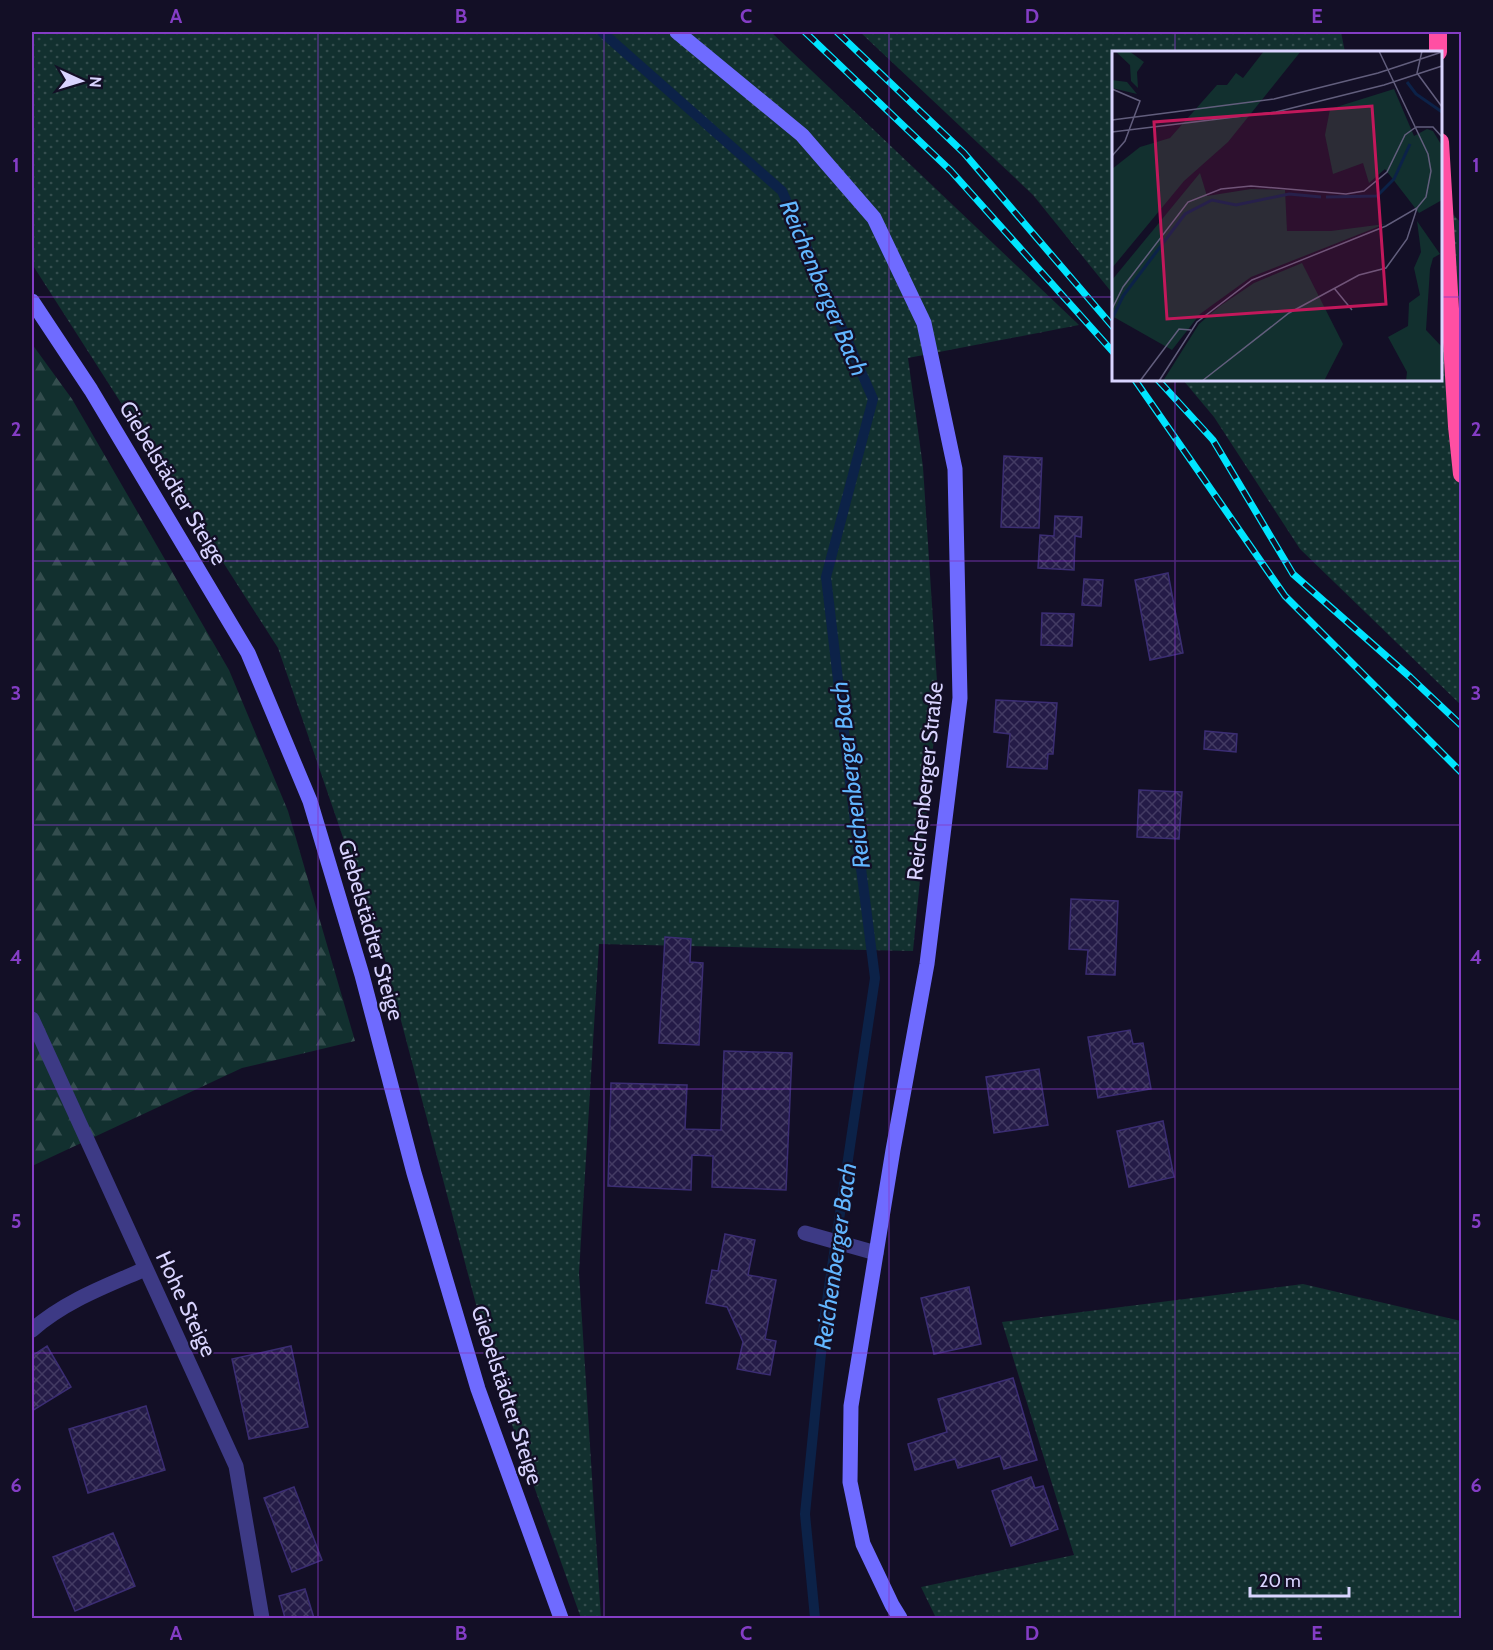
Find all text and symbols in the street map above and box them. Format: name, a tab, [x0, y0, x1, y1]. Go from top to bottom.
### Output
text: A	[170, 4, 183, 28]
text: B	[455, 4, 467, 28]
text: C	[740, 4, 752, 28]
text: D	[1025, 4, 1039, 28]
text: E	[1311, 4, 1323, 28]
north arrow	[51, 51, 111, 111]
inset map	[1112, 51, 1442, 381]
text: N	[86, 76, 105, 88]
text: 1	[12, 153, 20, 177]
text: 1	[1472, 153, 1480, 177]
water label: Reichenberger Bach	[774, 196, 874, 380]
street label: Giebelstädter Steige	[113, 396, 233, 570]
text: 2	[11, 417, 21, 441]
text: 2	[1471, 417, 1481, 441]
water label: Reichenberger Bach	[824, 680, 876, 870]
street label: Reichenberger Straße	[901, 680, 949, 882]
text: 3	[11, 681, 21, 705]
text: 3	[1471, 681, 1481, 705]
street label: Giebelstädter Steige	[332, 836, 410, 1024]
text: 4	[10, 945, 22, 969]
text: 4	[1470, 945, 1482, 969]
water label: Reichenberger Bach	[808, 1161, 862, 1351]
text: 5	[11, 1209, 21, 1233]
text: 5	[1471, 1209, 1481, 1233]
street label: Hohe Steige	[150, 1247, 222, 1361]
street label: Giebelstädter Steige	[465, 1302, 549, 1488]
text: 6	[10, 1473, 22, 1497]
text: 6	[1470, 1473, 1482, 1497]
scale bar	[1250, 1560, 1349, 1598]
text: 20 m	[1259, 1570, 1301, 1592]
text: A	[170, 1621, 183, 1645]
text: B	[455, 1621, 467, 1645]
text: C	[740, 1621, 752, 1645]
text: D	[1025, 1621, 1039, 1645]
text: E	[1311, 1621, 1323, 1645]

